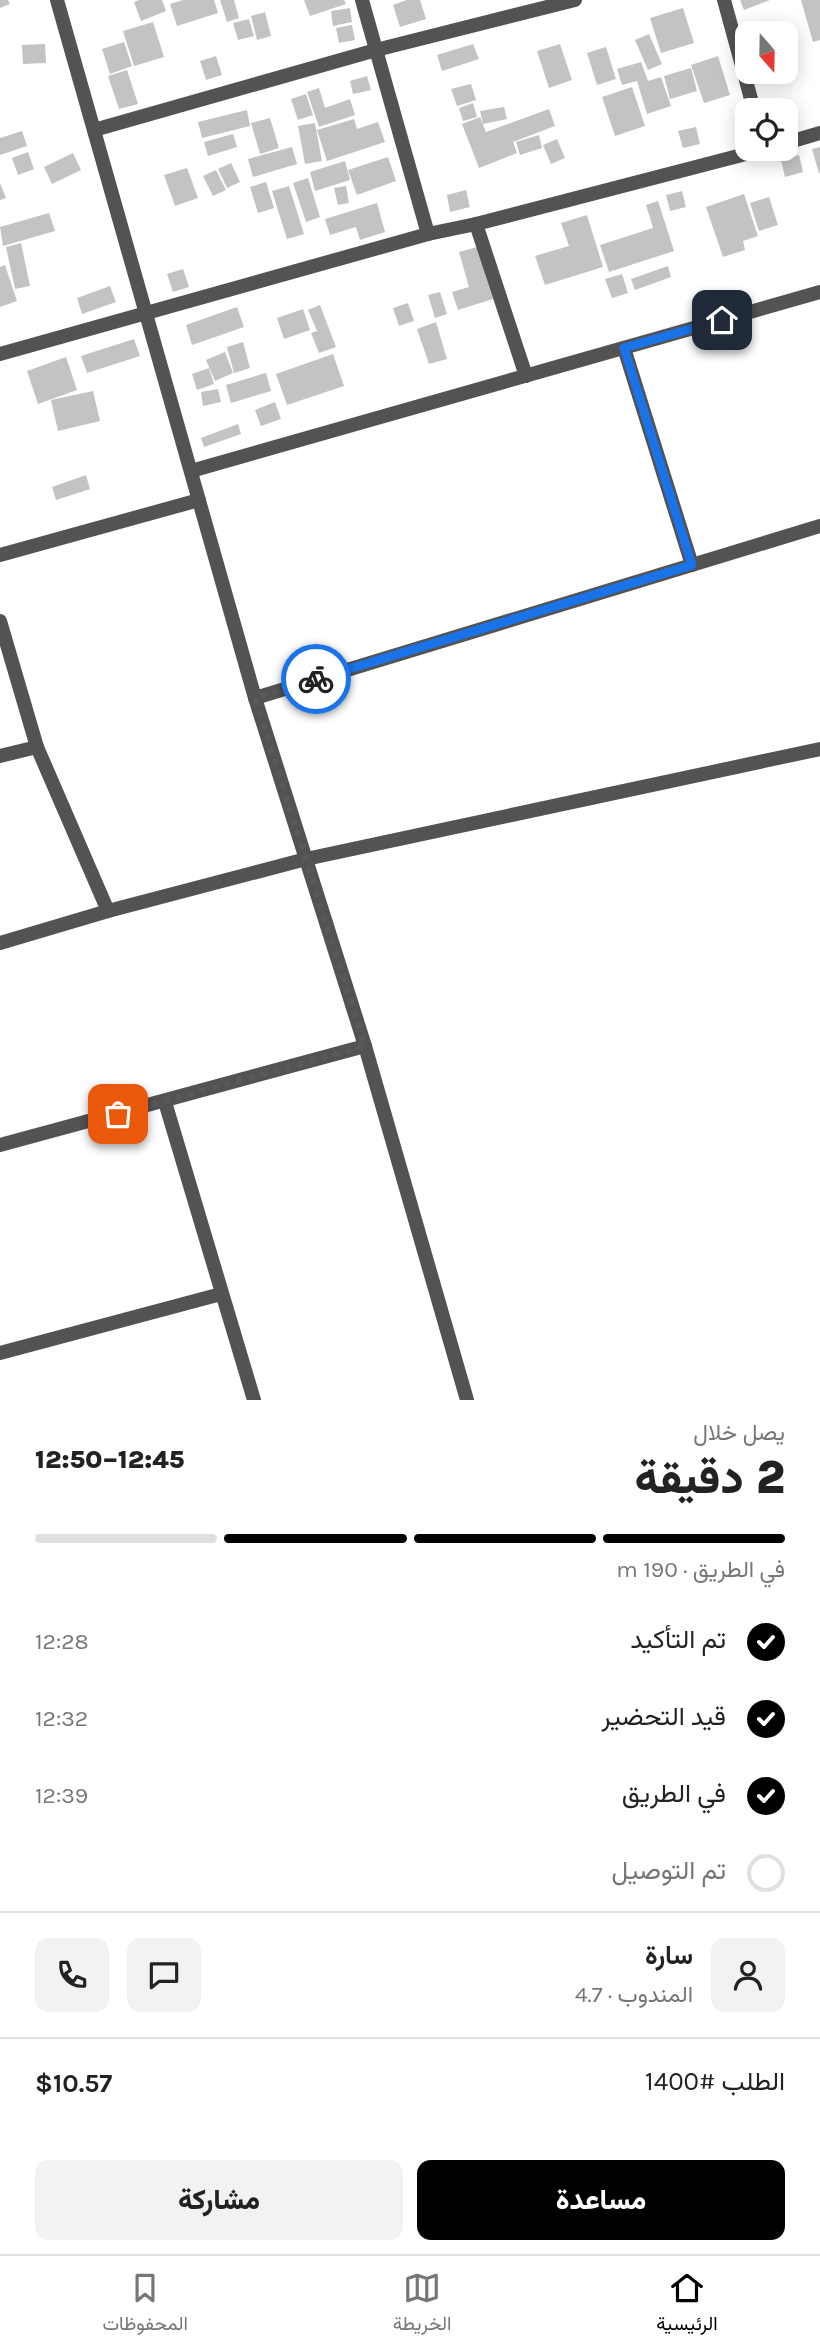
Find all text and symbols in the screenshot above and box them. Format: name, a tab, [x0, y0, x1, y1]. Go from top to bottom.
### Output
north arrow	[735, 21, 798, 84]
map controls	[735, 21, 798, 161]
button: locate	[735, 98, 798, 161]
pin	[692, 290, 752, 350]
icon: home	[703, 301, 741, 339]
courier	[281, 644, 351, 714]
icon: bike	[297, 660, 335, 698]
pin	[88, 1084, 148, 1144]
icon: bag	[99, 1095, 137, 1133]
text: يصل خلال	[693, 1419, 785, 1446]
text: 12:45–12:50	[35, 1444, 184, 1475]
text: 2 دقيقة	[635, 1451, 785, 1505]
text: في الطريق · 190 m	[616, 1556, 785, 1583]
icon: check	[747, 1623, 785, 1661]
text: تم التأكيد	[630, 1624, 726, 1655]
text: 12:28	[35, 1628, 89, 1655]
icon: check	[747, 1700, 785, 1738]
text: قيد التحضير	[601, 1701, 726, 1732]
text: 12:32	[35, 1705, 88, 1732]
icon: check	[747, 1777, 785, 1815]
text: في الطريق	[622, 1778, 726, 1809]
text: 12:39	[35, 1782, 88, 1809]
text: تم التوصيل	[611, 1855, 726, 1886]
button: phone	[35, 1938, 109, 2012]
button: chat	[127, 1938, 201, 2012]
button: person	[711, 1938, 785, 2012]
text: سارة	[645, 1940, 693, 1971]
text: المندوب · 4.7	[575, 1981, 693, 2008]
text: الطلب #1400	[645, 2066, 785, 2097]
text: $10.57	[35, 2068, 112, 2099]
button: مشاركة	[35, 2160, 403, 2240]
button: مساعدة	[417, 2160, 785, 2240]
tab: المحفوظات	[102, 2269, 188, 2340]
tab: الخريطة	[393, 2269, 451, 2340]
tab: الرئيسية	[656, 2269, 718, 2340]

